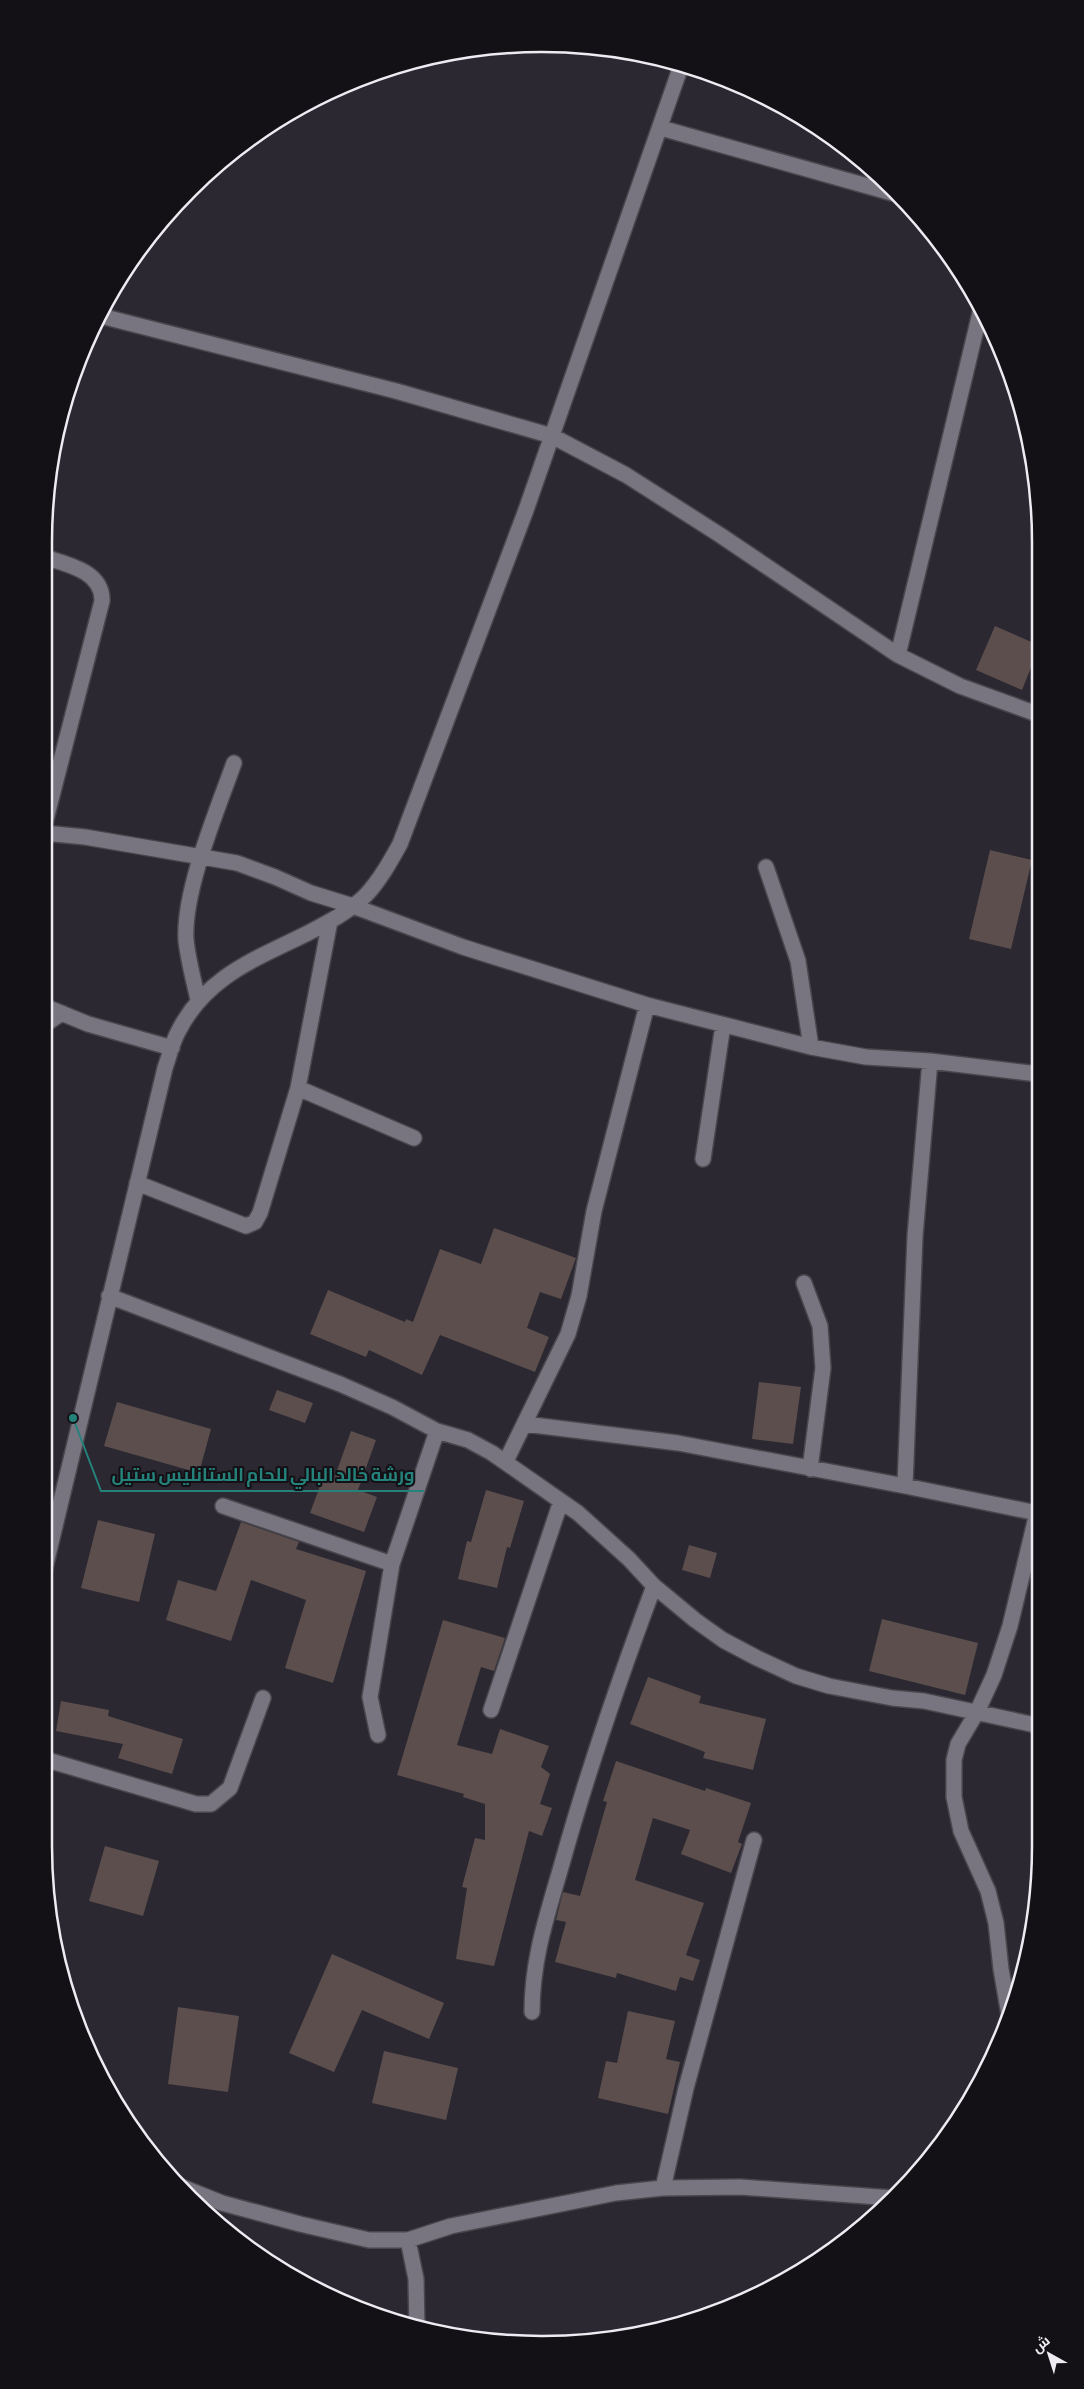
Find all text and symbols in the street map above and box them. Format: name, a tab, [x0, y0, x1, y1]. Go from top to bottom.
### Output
callout: ورشة خالد البالي للحام الستانليس ستيل	[101, 1458, 424, 1491]
text: ورشة خالد البالي للحام الستانليس ستيل	[112, 1464, 414, 1490]
north arrow	[1024, 2329, 1074, 2379]
text: ش	[1029, 2332, 1053, 2357]

